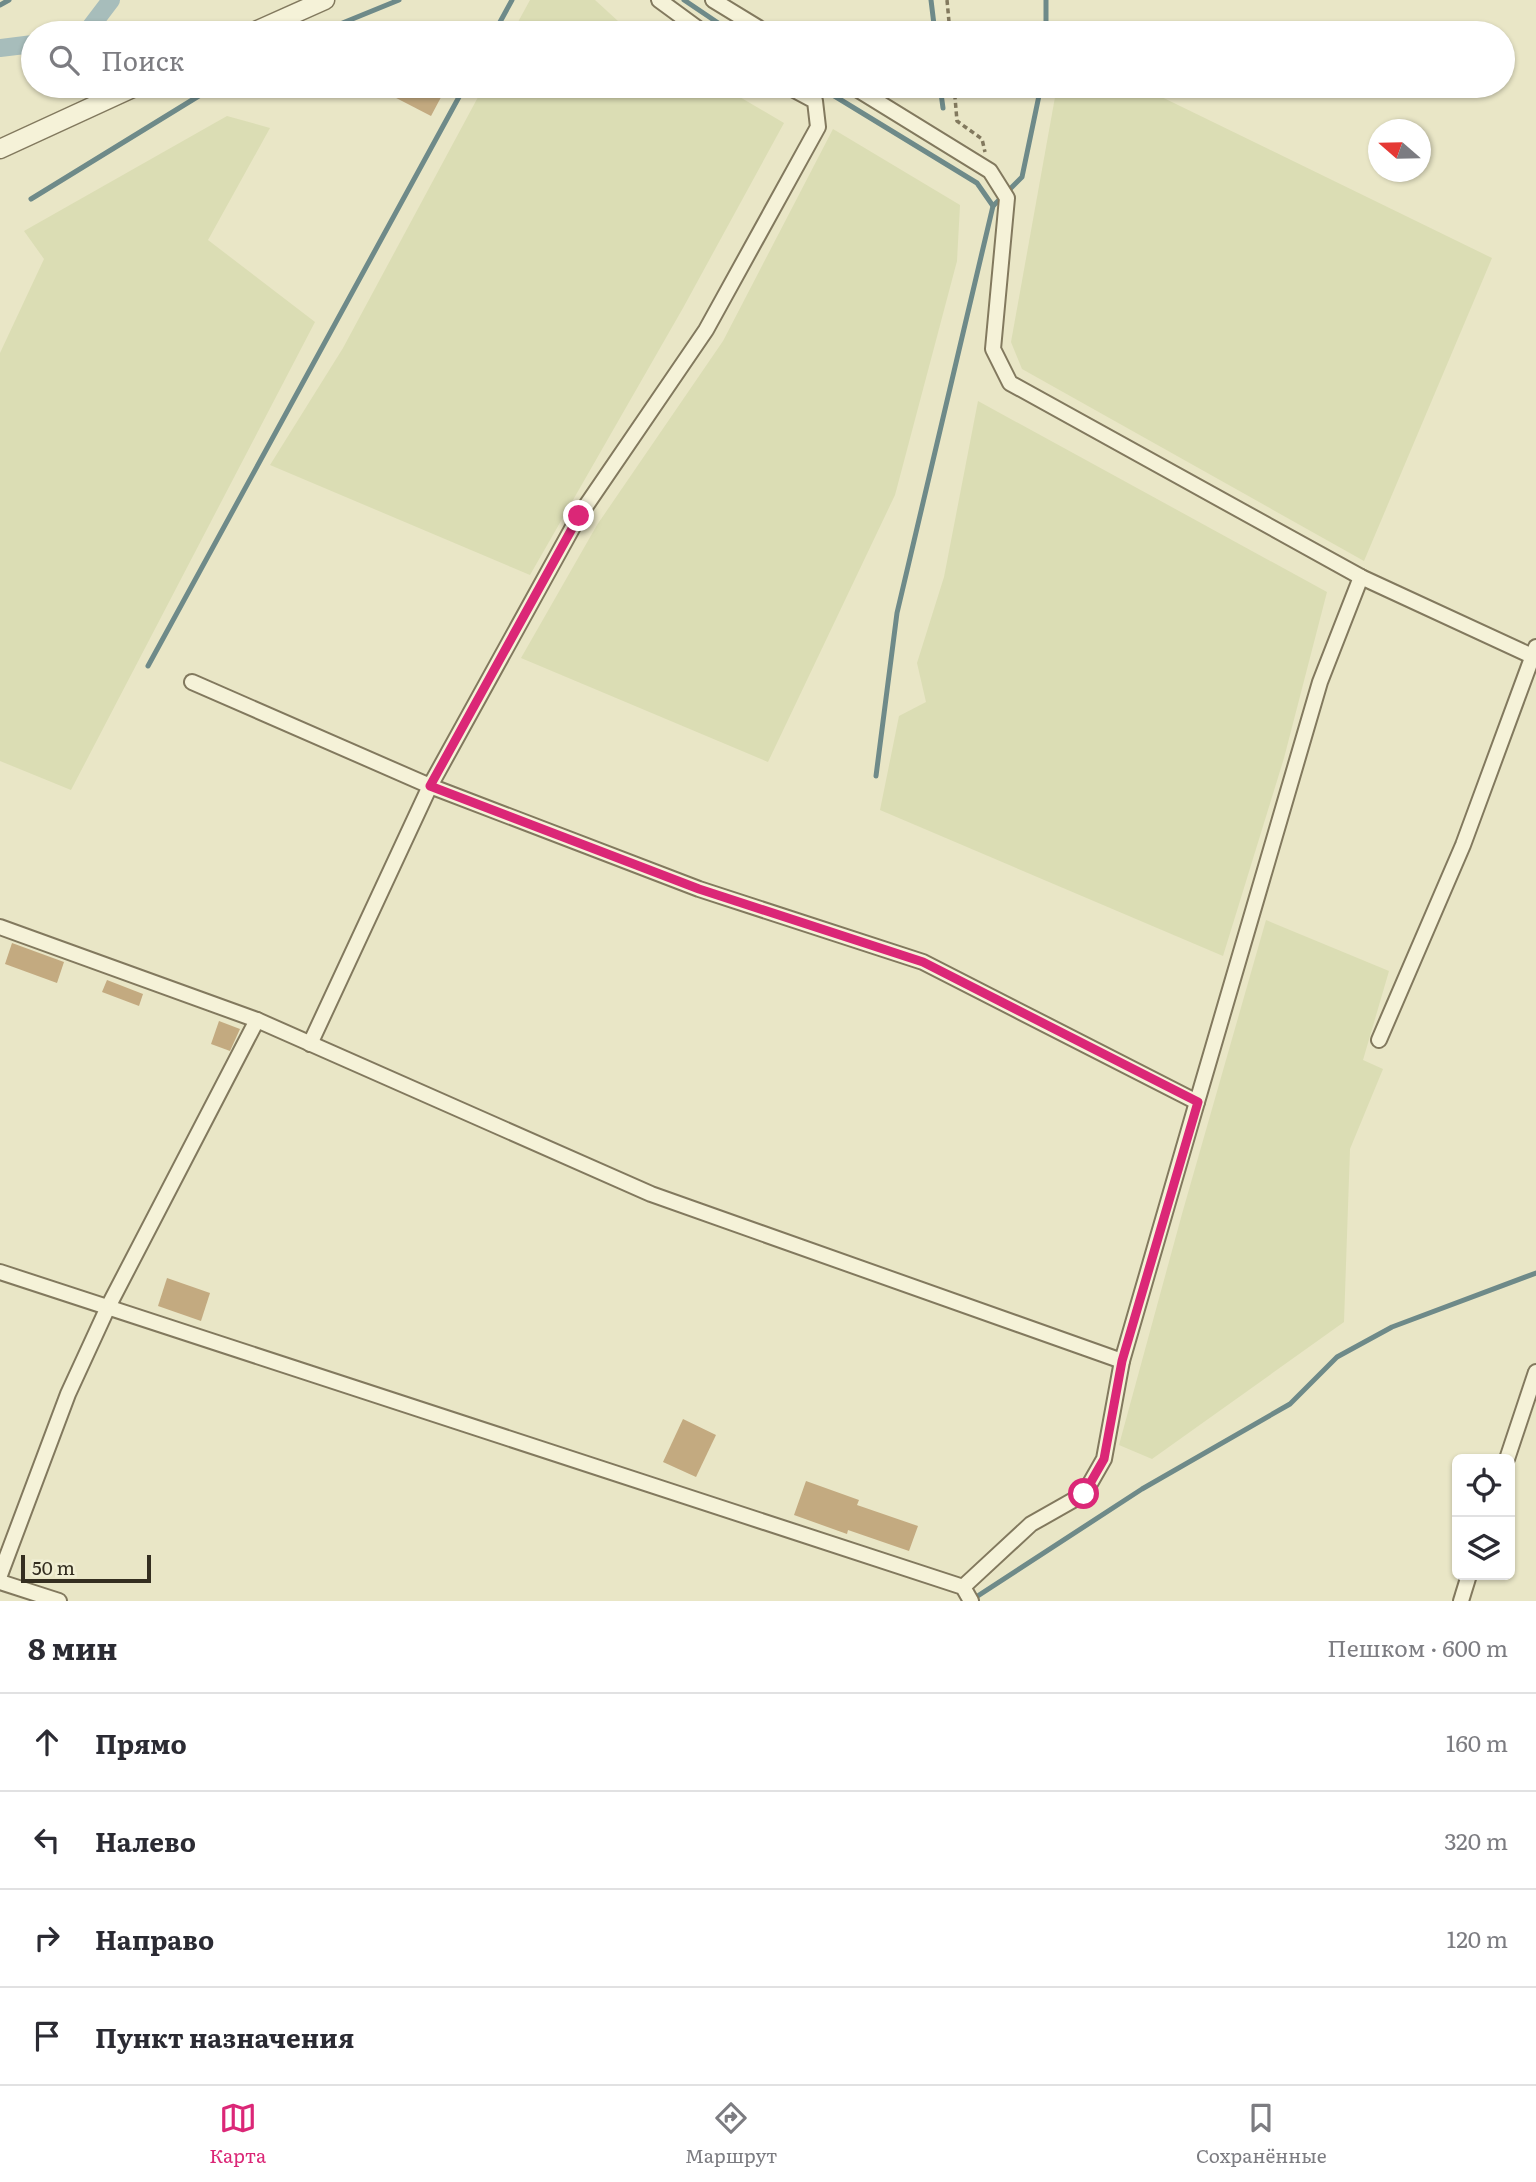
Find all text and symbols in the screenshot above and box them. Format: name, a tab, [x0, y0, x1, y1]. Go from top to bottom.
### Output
search box	[21, 21, 1515, 98]
text: Поиск	[101, 40, 184, 79]
icon: search	[45, 41, 83, 79]
north arrow	[1368, 119, 1431, 182]
route end	[563, 500, 594, 531]
map controls	[1452, 1454, 1515, 1580]
button: locate	[1452, 1454, 1515, 1517]
route start	[1068, 1478, 1099, 1509]
button: layers	[1452, 1517, 1515, 1580]
scale bar	[21, 1552, 150, 1584]
text: 50 m	[32, 1553, 75, 1581]
text: 8 мин	[28, 1625, 118, 1669]
text: Пешком · 600 m	[1327, 1630, 1508, 1664]
icon: ahead	[28, 1723, 66, 1761]
text: Прямо	[95, 1723, 187, 1762]
text: 160 m	[1446, 1725, 1508, 1759]
icon: left	[28, 1821, 66, 1859]
text: Налево	[95, 1821, 196, 1860]
text: 320 m	[1444, 1823, 1508, 1857]
icon: right	[28, 1919, 66, 1957]
text: Направо	[95, 1919, 214, 1958]
text: 120 m	[1447, 1921, 1508, 1955]
icon: arrive	[28, 2017, 66, 2055]
text: Пункт назначения	[95, 2017, 354, 2056]
tab: Карта	[209, 2099, 266, 2169]
tab: Маршрут	[685, 2099, 777, 2169]
tab: Сохранённые	[1196, 2099, 1327, 2169]

